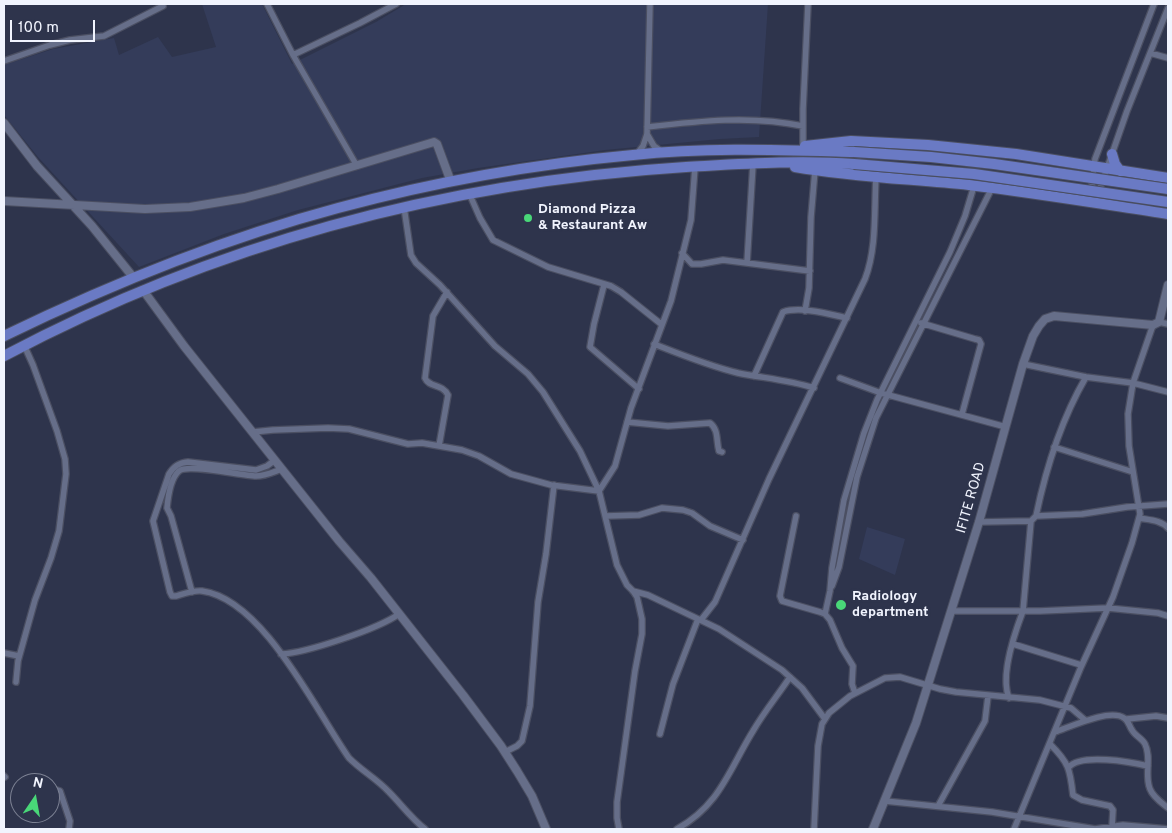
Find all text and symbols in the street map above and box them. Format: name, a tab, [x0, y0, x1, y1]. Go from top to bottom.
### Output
scale bar	[12, 10, 98, 42]
text: 100 m	[18, 19, 59, 38]
place label: Diamond Pizza & Restaurant Aw	[538, 202, 647, 234]
marker: Diamond Pizza & Restaurant Aw	[522, 212, 534, 224]
street label: IFITE ROAD	[954, 461, 990, 535]
place label: Radiology department	[852, 589, 929, 622]
marker: Radiology department	[834, 598, 848, 612]
north arrow	[10, 773, 60, 823]
text: N	[31, 774, 45, 793]

